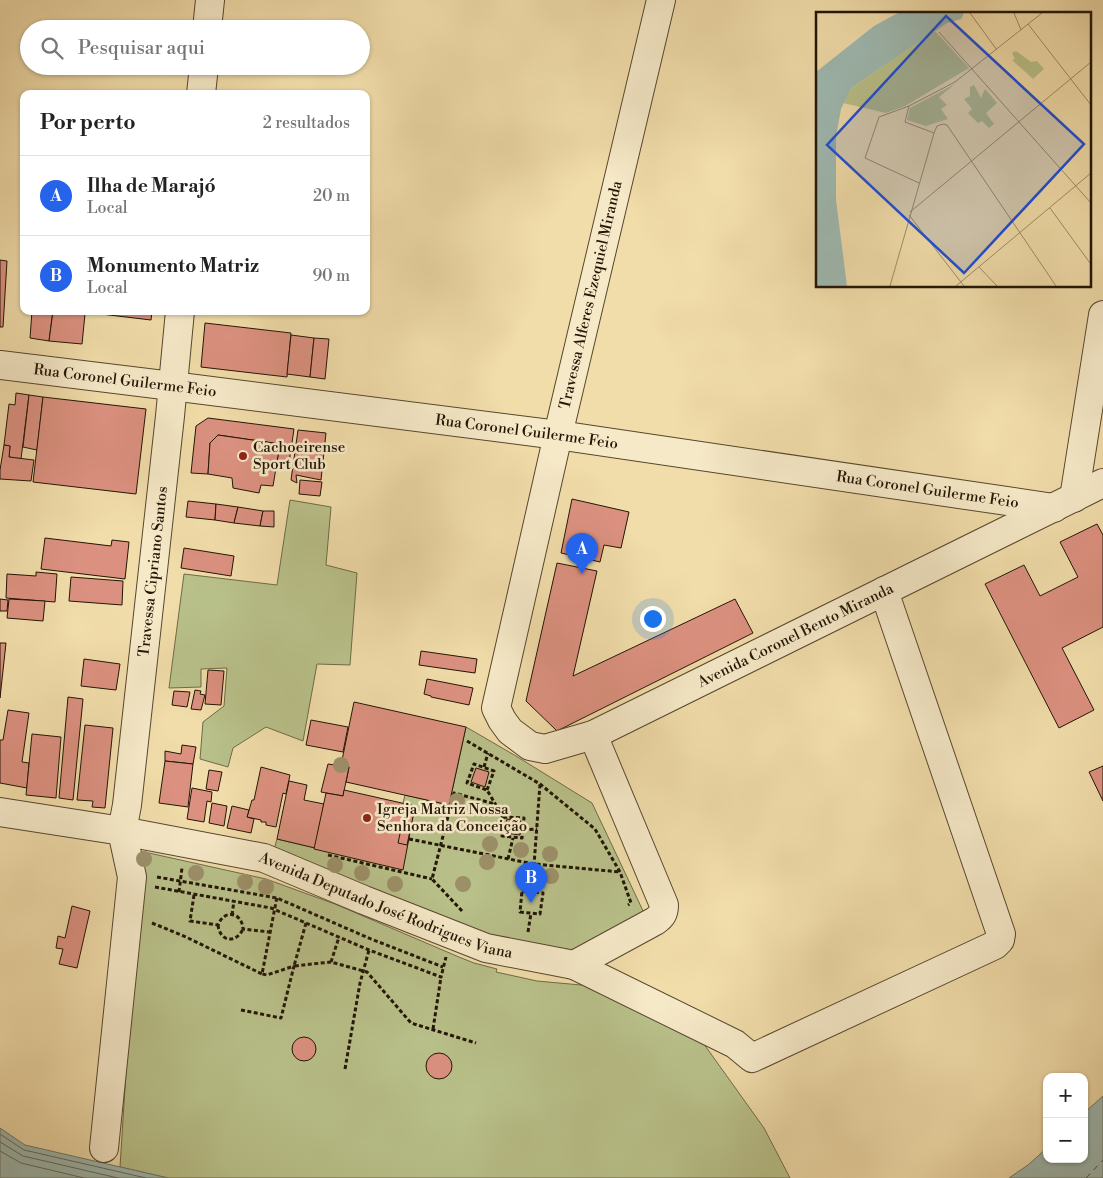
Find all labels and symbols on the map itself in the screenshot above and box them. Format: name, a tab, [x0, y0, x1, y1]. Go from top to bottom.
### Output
inset map	[816, 12, 1090, 288]
street label: Travessa Alferes Ezequiel Miranda	[555, 179, 627, 411]
street label: Rua Coronel Guilerme Feio	[32, 360, 218, 401]
street label: Rua Coronel Guilerme Feio	[434, 410, 619, 453]
place label: Cachoeirense Sport Club	[253, 438, 345, 474]
marker: Cachoeirense Sport Club	[237, 450, 249, 462]
street label: Rua Coronel Guilerme Feio	[835, 467, 1020, 512]
street label: Travessa Cipriano Santos	[134, 485, 172, 658]
pin: A	[566, 533, 598, 574]
street label: Avenida Coronel Bento Miranda	[693, 578, 897, 692]
your location	[640, 606, 666, 632]
place label: Igreja Matriz Nossa Senhora da Conceição	[377, 800, 527, 836]
marker: Igreja Matriz Nossa Senhora da Conceição	[361, 812, 373, 824]
street label: Avenida Deputado José Rodrigues Viana	[255, 847, 515, 962]
pin: B	[515, 862, 547, 903]

